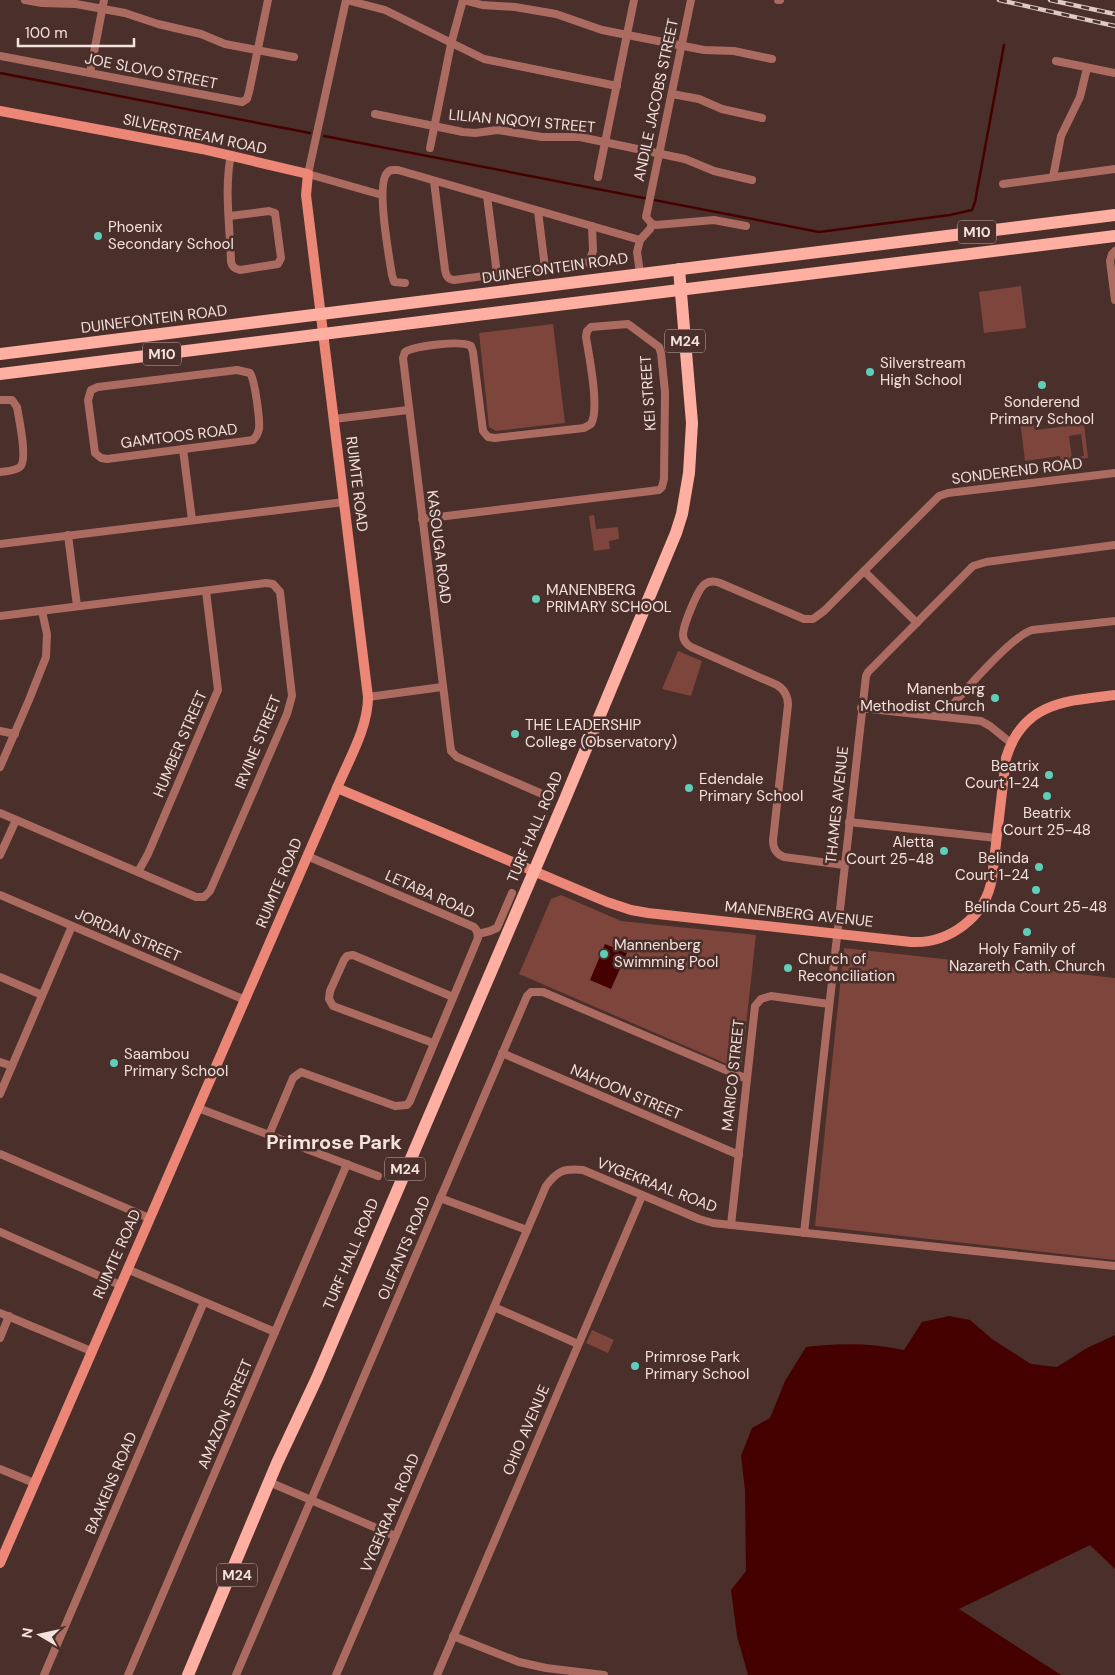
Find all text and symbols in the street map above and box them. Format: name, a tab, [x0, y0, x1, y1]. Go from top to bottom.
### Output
scale bar	[18, 15, 134, 47]
street label: ANDILE JACOBS STREET	[629, 17, 683, 183]
text: 100 m	[25, 23, 68, 43]
street label: JOE SLOVO STREET	[83, 48, 219, 94]
street label: LILIAN NQOYI STREET	[448, 105, 596, 137]
street label: SILVERSTREAM ROAD	[121, 109, 269, 159]
place label: Phoenix Secondary School	[108, 217, 234, 254]
road number: M10	[958, 220, 996, 243]
marker: Phoenix Secondary School	[92, 230, 104, 242]
street label: DUINEFONTEIN ROAD	[481, 248, 629, 288]
street label: DUINEFONTEIN ROAD	[80, 300, 228, 338]
road number: M24	[665, 330, 705, 352]
road number: M10	[143, 342, 181, 366]
place label: Silverstream High School	[880, 353, 966, 390]
street label: KEI STREET	[635, 354, 661, 432]
marker: Silverstream High School	[864, 366, 876, 378]
marker: Sonderend Primary School	[1036, 379, 1048, 391]
place label: Sonderend Primary School	[990, 392, 1094, 429]
street label: GAMTOOS ROAD	[119, 419, 239, 453]
street label: RUIMTE ROAD	[341, 435, 373, 533]
street label: SONDEREND ROAD	[950, 453, 1084, 489]
street label: KASOUGA ROAD	[422, 489, 456, 605]
place label: MANENBERG PRIMARY SCHOOL	[546, 580, 672, 617]
marker: MANENBERG PRIMARY SCHOOL	[530, 593, 542, 605]
place label: Manenberg Methodist Church	[860, 679, 985, 716]
street label: HUMBER STREET	[148, 688, 212, 800]
street label: IRVINE STREET	[230, 692, 286, 792]
marker: Manenberg Methodist Church	[989, 692, 1001, 704]
place label: THE LEADERSHIP College (Observatory)	[525, 715, 677, 752]
marker: THE LEADERSHIP College (Observatory)	[509, 728, 521, 740]
street label: THAMES AVENUE	[821, 745, 853, 865]
place label: Beatrix Court 1-24	[965, 756, 1040, 793]
street label: TURF HALL ROAD	[503, 768, 567, 886]
place label: Edendale Primary School	[699, 769, 803, 806]
marker: Beatrix Court 1-24	[1043, 769, 1055, 781]
marker: Edendale Primary School	[683, 782, 695, 794]
marker: Beatrix Court 25-48	[1041, 790, 1053, 802]
place label: Beatrix Court 25-48	[1003, 803, 1091, 840]
place label: Aletta Court 25-48	[846, 832, 934, 869]
street label: RUIMTE ROAD	[251, 835, 307, 931]
marker: Aletta Court 25-48	[938, 845, 950, 857]
place label: Belinda Court 1-24	[955, 848, 1029, 885]
marker: Belinda Court 1-24	[1033, 861, 1045, 873]
street label: LETABA ROAD	[382, 865, 478, 923]
marker: Belinda Court 25-48	[1030, 884, 1042, 896]
street label: MANENBERG AVENUE	[724, 896, 874, 932]
place label: Belinda Court 25-48	[965, 897, 1107, 917]
street label: JORDAN STREET	[72, 904, 184, 966]
marker: Holy Family of Nazareth Cath. Church	[1021, 926, 1033, 938]
place label: Mannenberg Swimming Pool	[614, 935, 718, 972]
place label: Holy Family of Nazareth Cath. Church	[949, 939, 1105, 976]
marker: Mannenberg Swimming Pool	[598, 948, 610, 960]
place label: Church of Reconciliation	[798, 949, 895, 986]
marker: Church of Reconciliation	[782, 962, 794, 974]
street label: MARICO STREET	[717, 1018, 749, 1132]
place label: Saambou Primary School	[124, 1044, 228, 1081]
marker: Saambou Primary School	[108, 1057, 120, 1069]
street label: NAHOON STREET	[567, 1059, 685, 1125]
district label: Primrose Park	[266, 1129, 402, 1155]
street label: VYGEKRAAL ROAD	[594, 1153, 720, 1217]
road number: M24	[385, 1158, 425, 1180]
street label: OLIFANTS ROAD	[373, 1193, 435, 1303]
street label: TURF HALL ROAD	[319, 1195, 383, 1313]
street label: RUIMTE ROAD	[88, 1206, 146, 1302]
place label: Primrose Park Primary School	[645, 1347, 749, 1384]
street label: AMAZON STREET	[193, 1356, 257, 1472]
marker: Primrose Park Primary School	[629, 1360, 641, 1372]
street label: OHIO AVENUE	[498, 1382, 554, 1478]
street label: BAAKENS ROAD	[80, 1429, 142, 1537]
street label: VYGEKRAAL ROAD	[356, 1450, 424, 1576]
road number: M24	[217, 1564, 257, 1586]
north arrow	[15, 1610, 65, 1660]
text: N	[17, 1627, 37, 1639]

